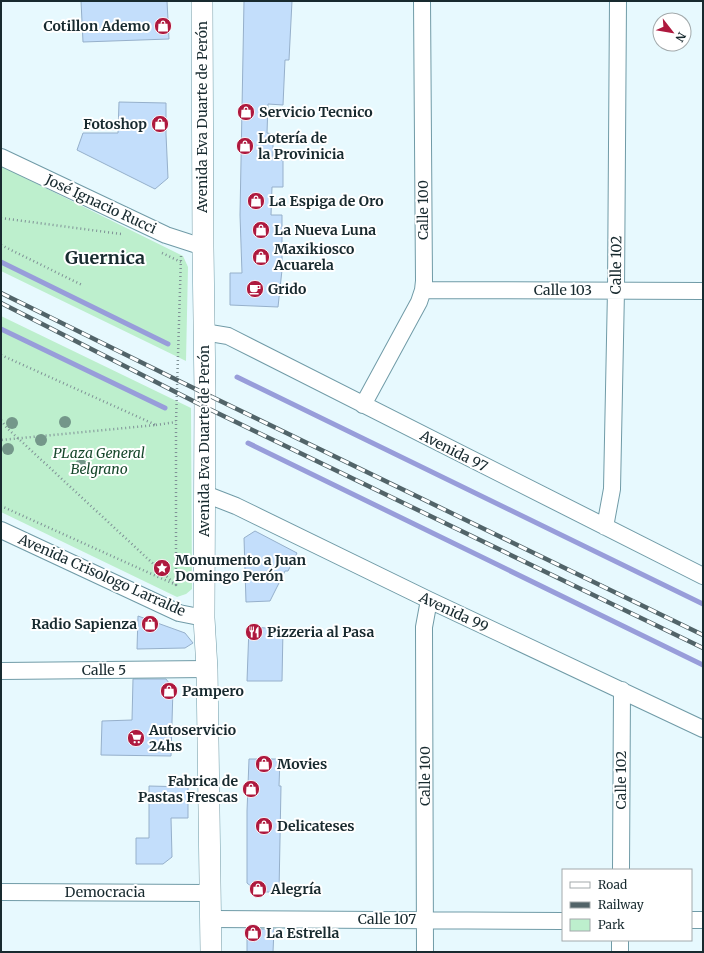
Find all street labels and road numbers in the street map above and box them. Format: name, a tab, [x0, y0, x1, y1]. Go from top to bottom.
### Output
street label: Avenida Eva Duarte de Perón	[193, 21, 211, 214]
street label: José Ignacio Rucci	[42, 170, 160, 238]
street label: Calle 100	[414, 180, 432, 240]
street label: Calle 102	[606, 235, 626, 295]
street label: Calle 103	[534, 281, 592, 299]
street label: Avenida Eva Duarte de Perón	[195, 345, 213, 538]
street label: Avenida 97	[416, 426, 491, 476]
street label: Avenida Crisologo Larralde	[15, 529, 188, 620]
street label: Avenida 99	[416, 588, 491, 636]
street label: Calle 5	[82, 661, 126, 679]
street label: Calle 100	[416, 746, 434, 806]
street label: Calle 102	[612, 751, 630, 809]
street label: Democracia	[65, 883, 146, 901]
street label: Calle 107	[358, 910, 416, 928]

